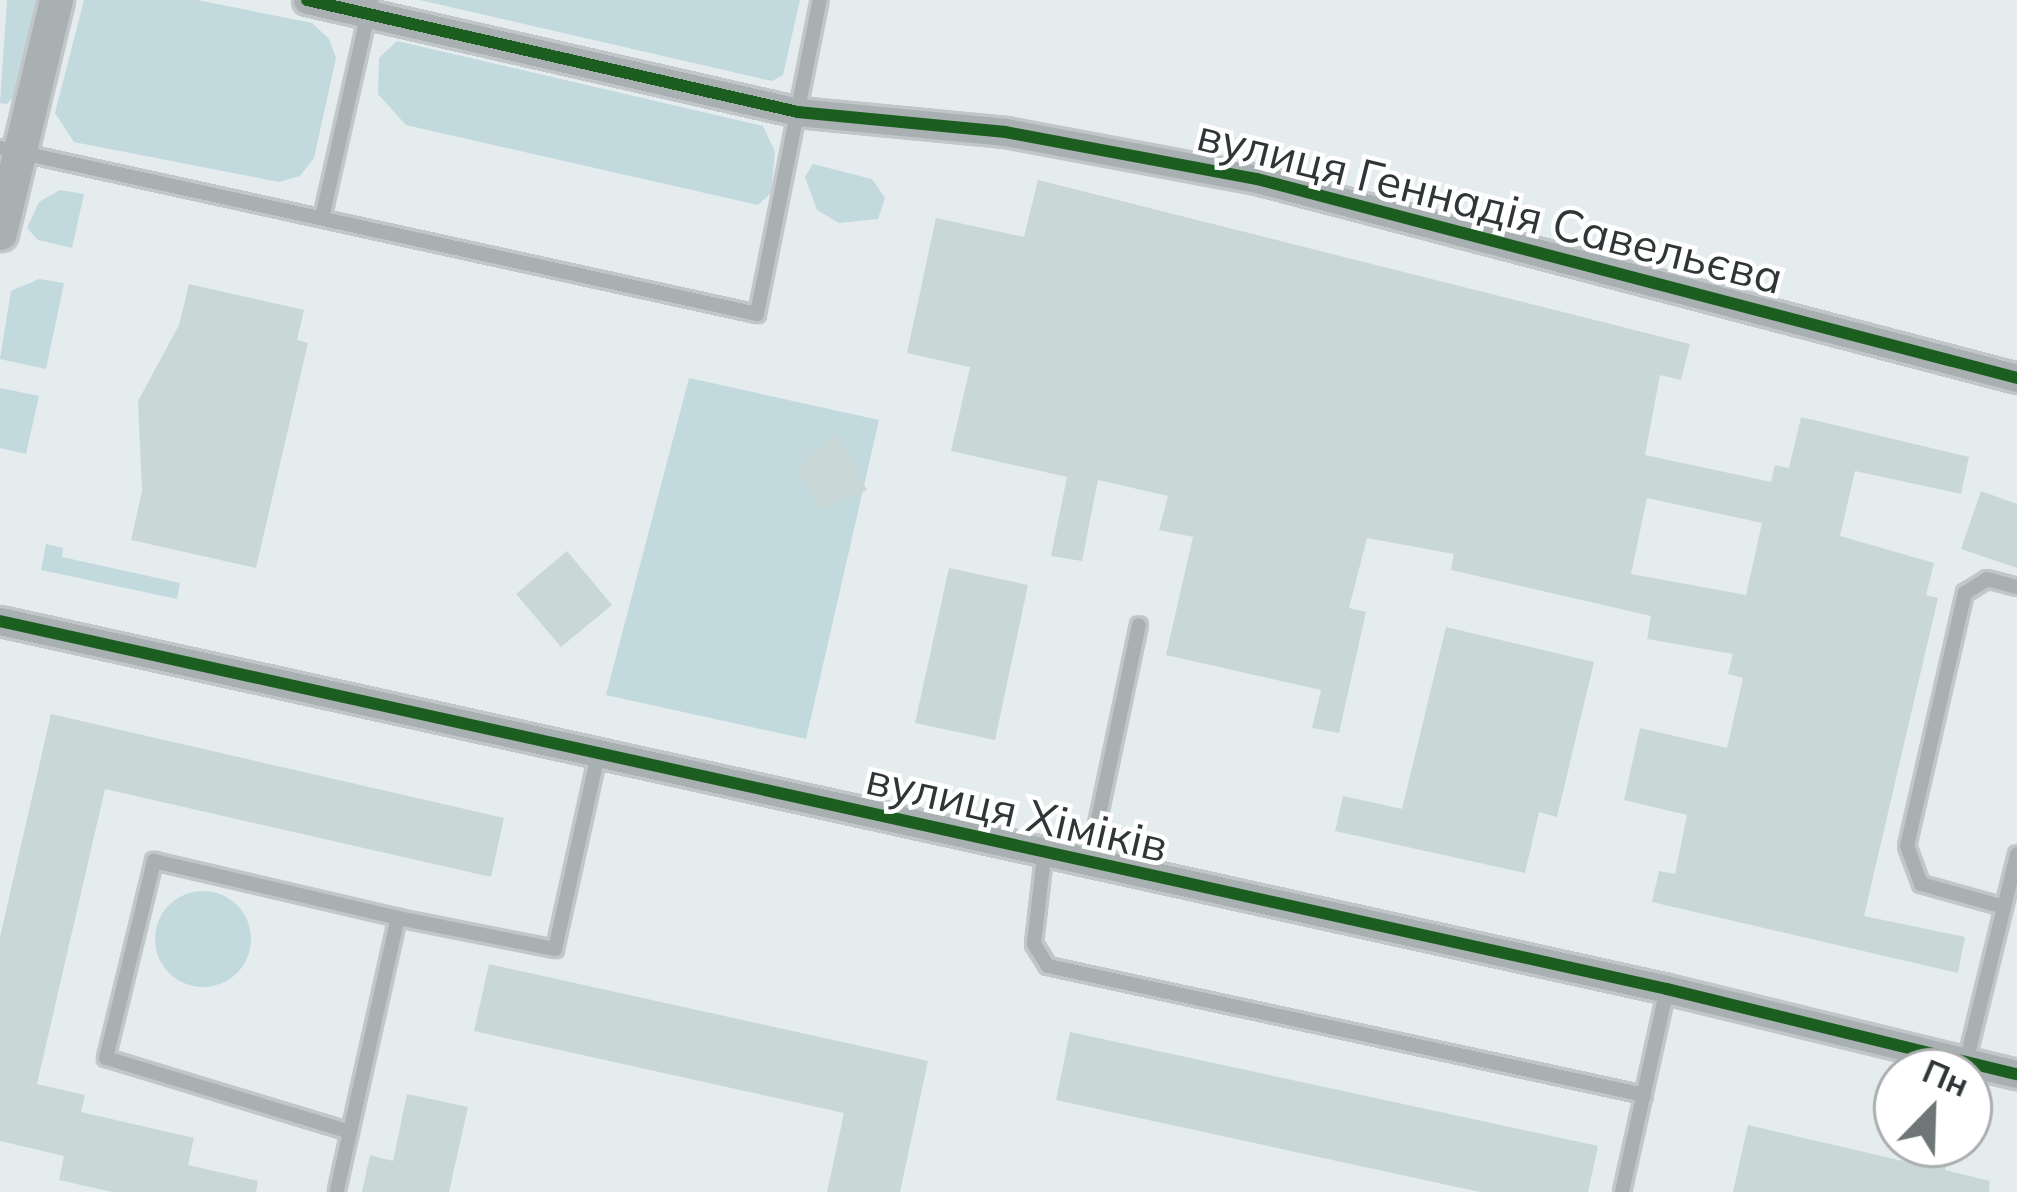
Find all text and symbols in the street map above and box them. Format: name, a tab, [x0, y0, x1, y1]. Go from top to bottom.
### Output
street label: вулиця Геннадія Савельєва	[1192, 107, 1788, 305]
street label: вулиця Хіміків	[861, 751, 1173, 873]
north arrow	[1873, 1048, 1993, 1168]
text: Пн	[1917, 1049, 1975, 1105]

